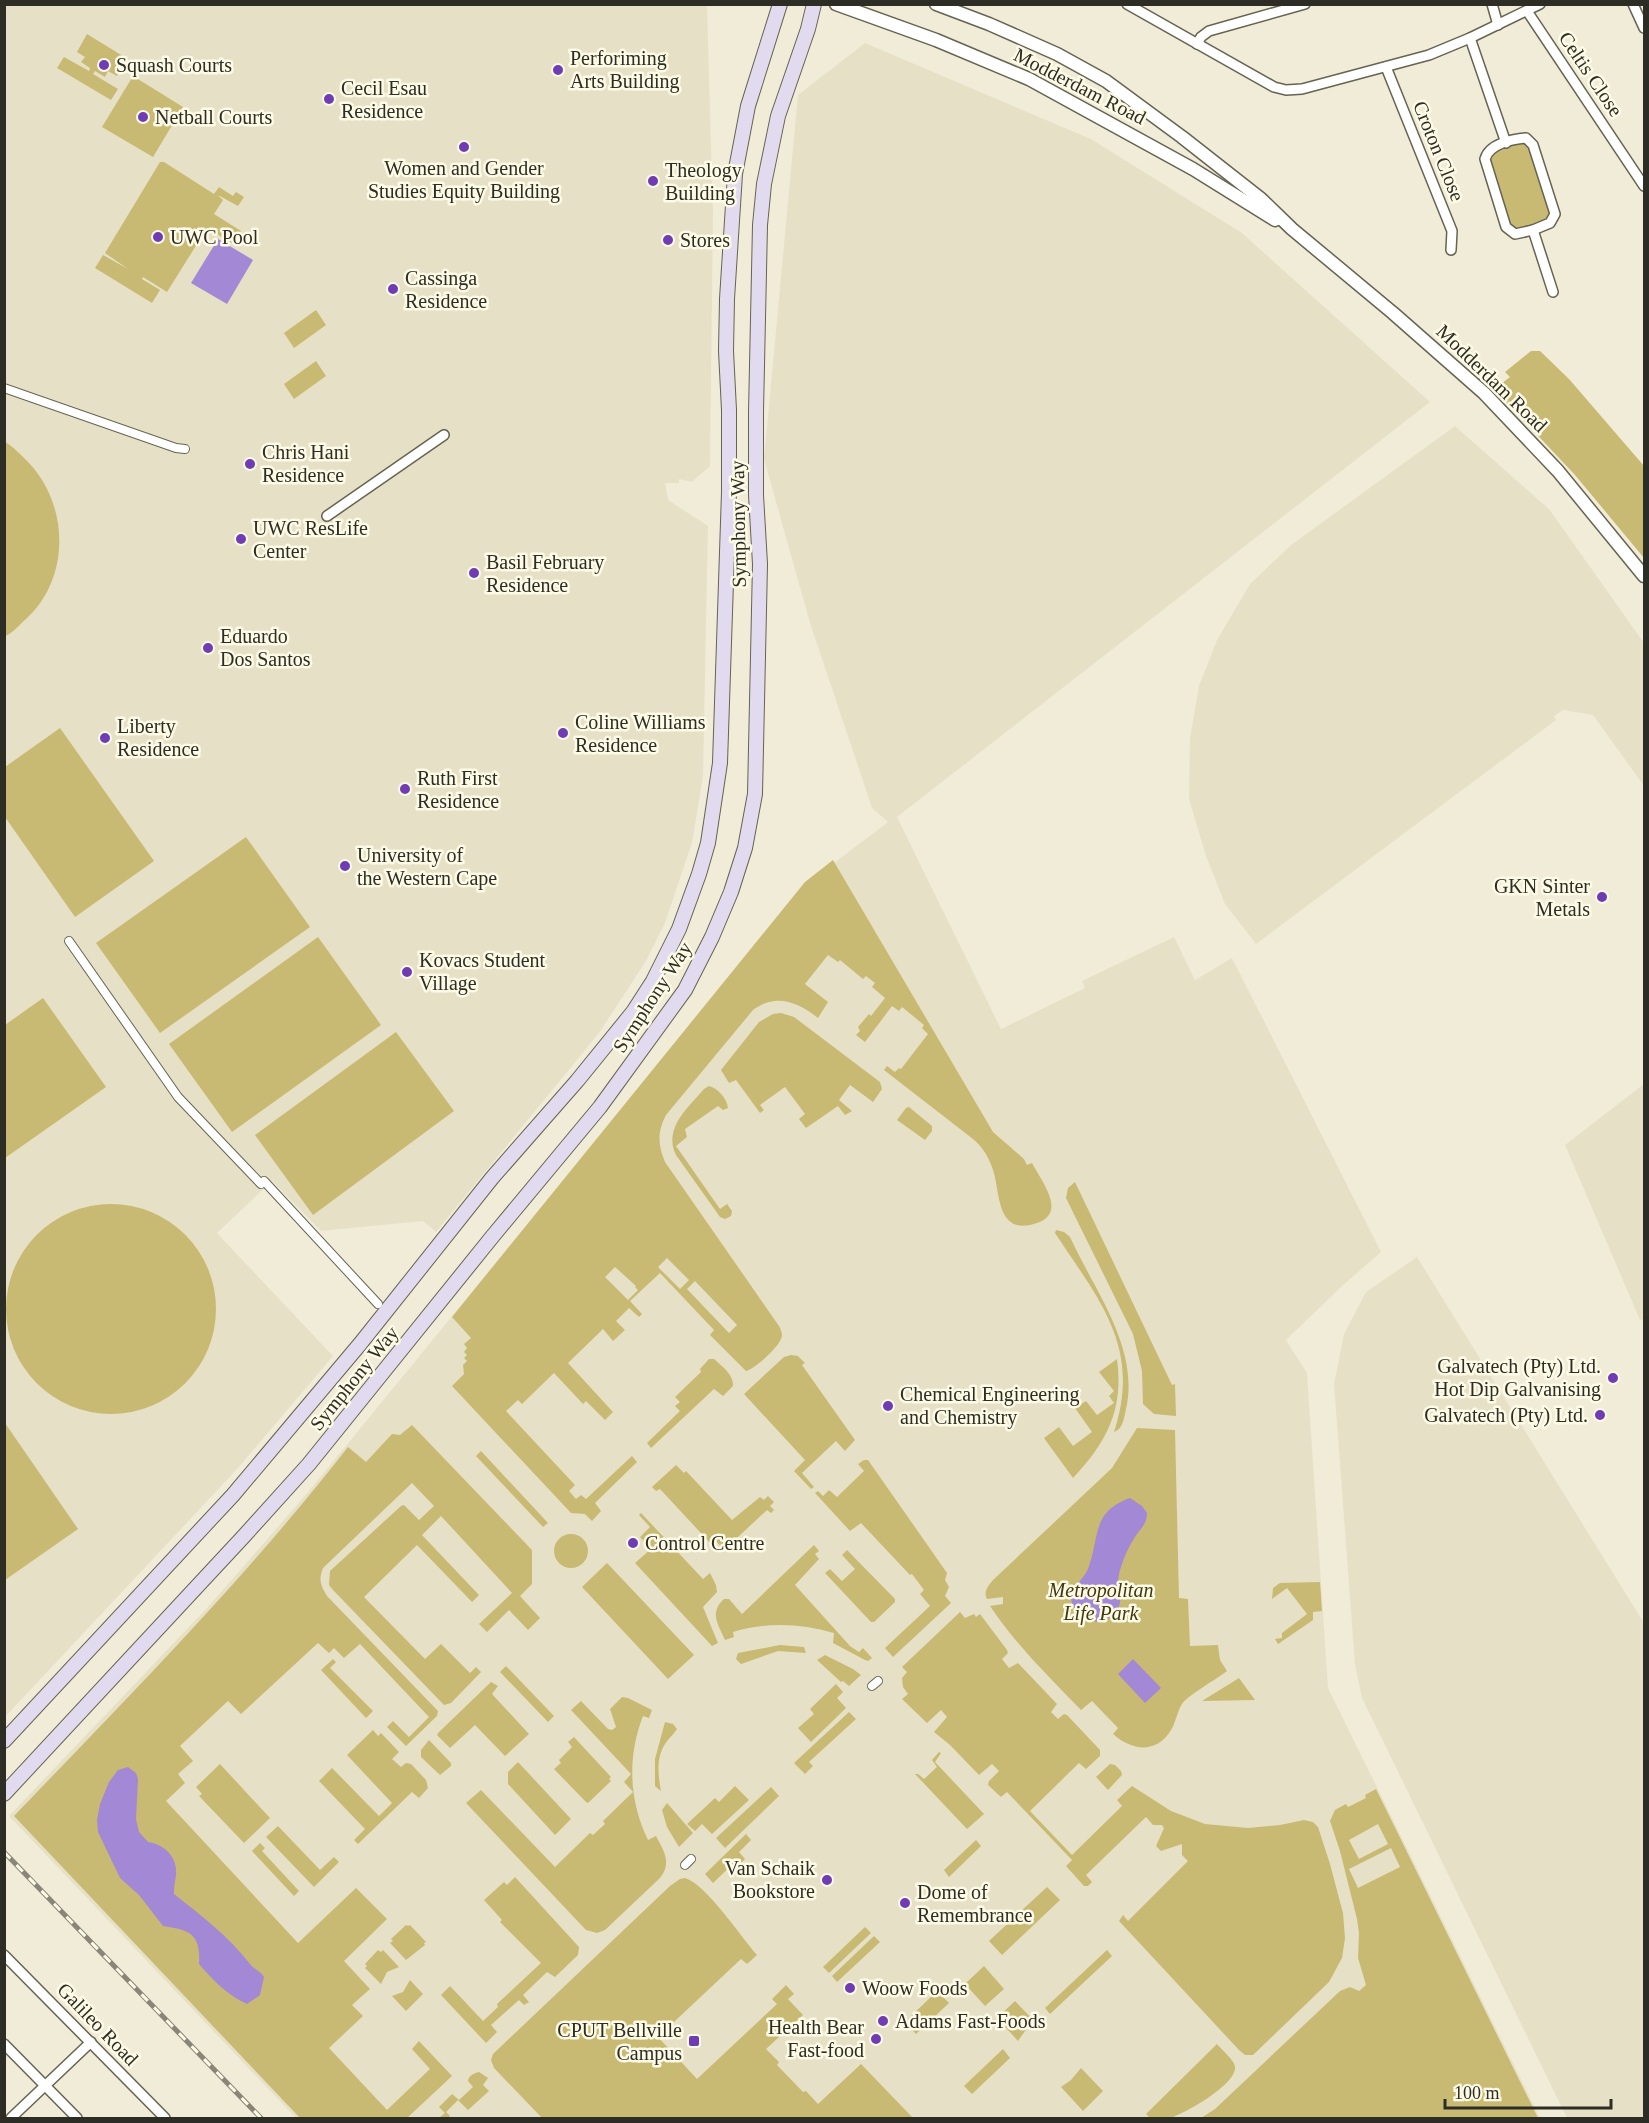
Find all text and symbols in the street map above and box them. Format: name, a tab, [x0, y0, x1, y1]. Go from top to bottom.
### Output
street label: Celtis Close	[1555, 28, 1627, 121]
street label: Modderdam Road	[1010, 43, 1150, 129]
place label: Perforiming Arts Building	[570, 47, 679, 93]
place label: Squash Courts	[116, 54, 232, 77]
marker: Squash Courts	[97, 58, 111, 72]
marker: Perforiming Arts Building	[551, 63, 565, 77]
place label: Cecil Esau Residence	[341, 77, 427, 122]
marker: Cecil Esau Residence	[322, 92, 336, 106]
street label: Croton Close	[1409, 98, 1469, 204]
place label: Netball Courts	[155, 106, 272, 128]
marker: Netball Courts	[136, 110, 150, 124]
marker: Women and Gender Studies Equity Building	[457, 140, 471, 154]
place label: Women and Gender Studies Equity Building	[368, 157, 560, 203]
place label: Theology Building	[665, 159, 742, 205]
marker: Theology Building	[646, 174, 660, 188]
place label: UWC Pool	[170, 226, 259, 248]
place label: Stores	[680, 229, 730, 251]
marker: UWC Pool	[151, 230, 165, 244]
marker: Stores	[661, 233, 675, 247]
place label: Cassinga Residence	[405, 267, 487, 312]
marker: Cassinga Residence	[386, 282, 400, 296]
street label: Modderdam Road	[1432, 320, 1552, 436]
place label: Chris Hani Residence	[262, 441, 350, 486]
marker: Chris Hani Residence	[243, 457, 257, 471]
street label: Symphony Way	[726, 460, 751, 588]
place label: UWC ResLife Center	[253, 517, 368, 562]
marker: UWC ResLife Center	[234, 532, 248, 546]
place label: Basil February Residence	[486, 551, 604, 596]
marker: Basil February Residence	[467, 566, 481, 580]
place label: Eduardo Dos Santos	[220, 625, 311, 670]
marker: Eduardo Dos Santos	[201, 641, 215, 655]
place label: Coline Williams Residence	[575, 711, 706, 756]
place label: Liberty Residence	[117, 715, 199, 760]
marker: Coline Williams Residence	[556, 726, 570, 740]
marker: Liberty Residence	[98, 731, 112, 745]
place label: Ruth First Residence	[417, 767, 499, 812]
marker: Ruth First Residence	[398, 782, 412, 796]
place label: University of the Western Cape	[357, 844, 497, 890]
marker: University of the Western Cape	[338, 859, 352, 873]
place label: GKN Sinter Metals	[1494, 875, 1590, 920]
marker: GKN Sinter Metals	[1595, 890, 1609, 904]
street label: Symphony Way	[608, 938, 697, 1057]
place label: Kovacs Student Village	[419, 949, 546, 995]
marker: Kovacs Student Village	[400, 965, 414, 979]
street label: Symphony Way	[305, 1322, 403, 1435]
place label: Galvatech (Pty) Ltd. Hot Dip Galvanising	[1434, 1355, 1601, 1401]
marker: Galvatech (Pty) Ltd. Hot Dip Galvanising	[1606, 1371, 1620, 1385]
place label: Chemical Engineering and Chemistry	[900, 1383, 1079, 1429]
marker: Chemical Engineering and Chemistry	[881, 1399, 895, 1413]
place label: Galvatech (Pty) Ltd.	[1424, 1404, 1588, 1427]
marker: Galvatech (Pty) Ltd.	[1593, 1408, 1607, 1422]
place label: Control Centre	[645, 1532, 765, 1554]
marker: Control Centre	[626, 1536, 640, 1550]
park label: Metropolitan Life Park	[1048, 1579, 1153, 1625]
place label: Van Schaik Bookstore	[724, 1857, 815, 1902]
marker: Van Schaik Bookstore	[820, 1873, 834, 1887]
place label: Dome of Remembrance	[917, 1881, 1033, 1926]
marker: Dome of Remembrance	[898, 1896, 912, 1910]
place label: Woow Foods	[862, 1977, 968, 1999]
street label: Galileo Road	[53, 1978, 143, 2070]
marker: Woow Foods	[843, 1981, 857, 1995]
place label: Adams Fast-Foods	[895, 2010, 1046, 2032]
marker: Adams Fast-Foods	[876, 2014, 890, 2028]
place label: Health Bear Fast-food	[768, 2016, 864, 2061]
place label: CPUT Bellville Campus	[557, 2019, 682, 2065]
marker: Health Bear Fast-food	[869, 2032, 883, 2046]
marker: CPUT Bellville Campus	[687, 2034, 701, 2048]
scale bar	[1445, 2072, 1612, 2110]
text: 100 m	[1454, 2083, 1500, 2103]

